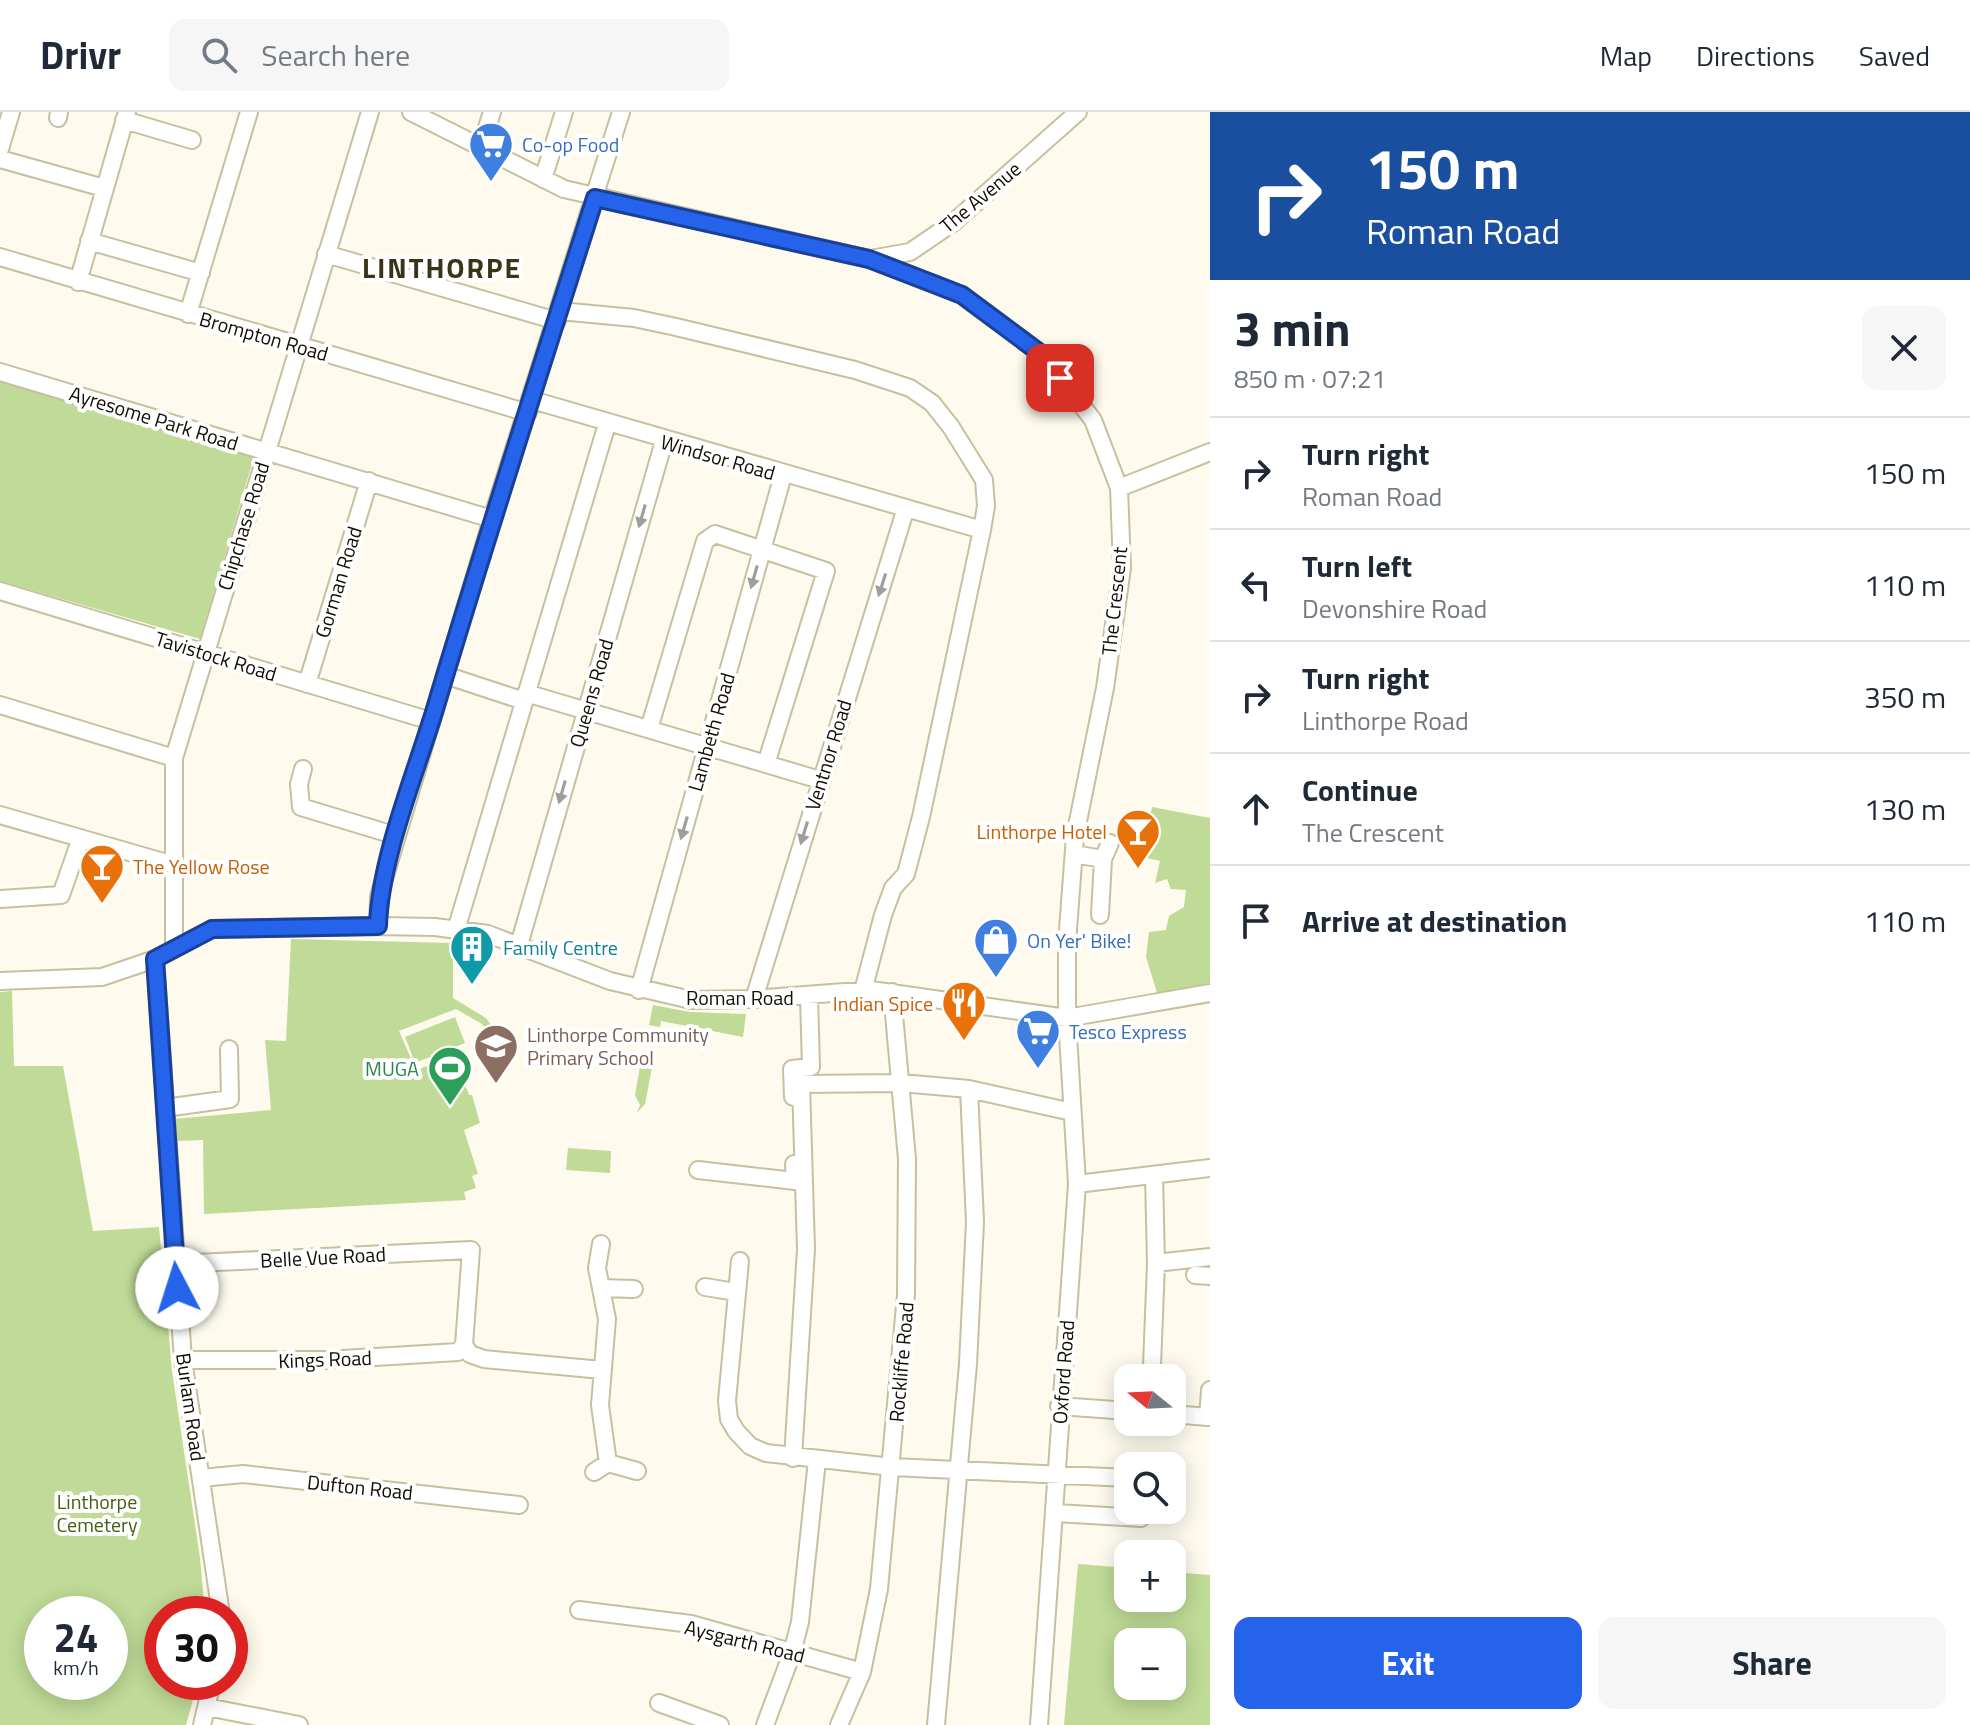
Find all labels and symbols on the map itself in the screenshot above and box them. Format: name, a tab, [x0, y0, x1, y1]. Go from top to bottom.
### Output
supermarket icon: Co-op Food	[467, 120, 515, 183]
place label: Co-op Food	[522, 129, 619, 160]
street label: The Avenue	[932, 154, 1028, 240]
district label: LINTHORPE	[362, 246, 522, 289]
street label: Brompton Road	[196, 303, 332, 369]
pin	[1026, 344, 1094, 412]
street label: Ayresome Park Road	[66, 378, 242, 458]
street label: Windsor Road	[657, 426, 779, 488]
street label: Chipchase Road	[209, 458, 277, 594]
one-way arrow	[635, 504, 648, 528]
street label: Gorman Road	[306, 522, 370, 642]
street label: The Crescent	[1093, 545, 1135, 657]
one-way arrow	[747, 566, 760, 590]
one-way arrow	[875, 574, 887, 598]
street label: Tavistock Road	[151, 623, 281, 689]
street label: Queens Road	[561, 635, 621, 751]
street label: Lambeth Road	[679, 669, 743, 795]
street label: Ventnor Road	[796, 696, 860, 814]
one-way arrow	[556, 780, 568, 805]
bar icon: Linthorpe Hotel	[1114, 807, 1162, 870]
one-way arrow	[678, 815, 690, 840]
place label: Linthorpe Hotel	[976, 816, 1107, 847]
one-way arrow	[797, 822, 810, 846]
bar icon: The Yellow Rose	[78, 842, 126, 905]
place label: The Yellow Rose	[133, 851, 270, 882]
shop icon: On Yer' Bike!	[972, 916, 1020, 979]
building icon: Family Centre	[448, 923, 496, 986]
place label: On Yer' Bike!	[1027, 925, 1131, 956]
place label: Family Centre	[503, 932, 618, 963]
restaurant icon: Indian Spice	[940, 979, 988, 1042]
street label: Roman Road	[686, 982, 794, 1013]
place label: Indian Spice	[833, 988, 933, 1019]
supermarket icon: Tesco Express	[1014, 1007, 1062, 1070]
place label: Tesco Express	[1069, 1016, 1187, 1047]
place label: Linthorpe Community Primary School	[527, 1019, 709, 1073]
school or university icon: Linthorpe Community Primary School	[472, 1022, 520, 1085]
sports icon: MUGA	[426, 1044, 474, 1107]
place label: MUGA	[365, 1053, 419, 1084]
street label: Belle Vue Road	[259, 1238, 387, 1276]
position arrow	[135, 1246, 219, 1330]
street label: Rockliffe Road	[880, 1300, 922, 1424]
street label: Oxford Road	[1044, 1319, 1082, 1425]
street label: Kings Road	[278, 1342, 372, 1376]
street label: Burlam Road	[168, 1351, 214, 1463]
north arrow	[1114, 1364, 1186, 1436]
street label: Dufton Road	[306, 1466, 414, 1508]
park label: Linthorpe Cemetery	[56, 1486, 138, 1540]
speed limit sign: 30	[144, 1596, 248, 1700]
street label: Aysgarth Road	[682, 1611, 808, 1671]

